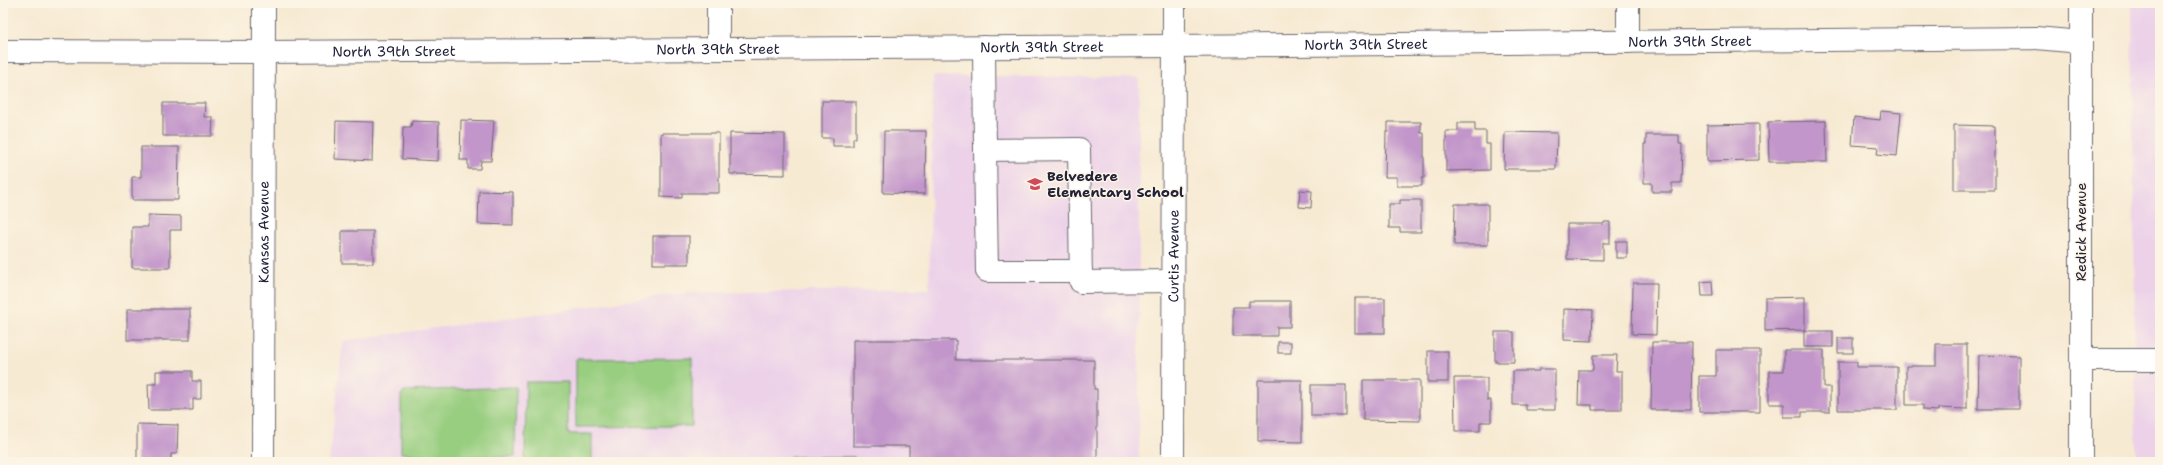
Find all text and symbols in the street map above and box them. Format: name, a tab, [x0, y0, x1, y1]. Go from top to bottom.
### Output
street label: North 39th Street	[1628, 32, 1752, 51]
street label: North 39th Street	[1304, 35, 1428, 54]
street label: North 39th Street	[980, 37, 1104, 56]
street label: North 39th Street	[656, 40, 780, 58]
street label: North 39th Street	[332, 42, 456, 61]
place label: Belvedere Elementary School	[1047, 167, 1184, 201]
school or university icon: Belvedere Elementary School	[1026, 175, 1044, 193]
street label: Kansas Avenue	[254, 181, 273, 283]
street label: Redick Avenue	[2072, 183, 2090, 281]
street label: Curtis Avenue	[1164, 209, 1183, 303]

